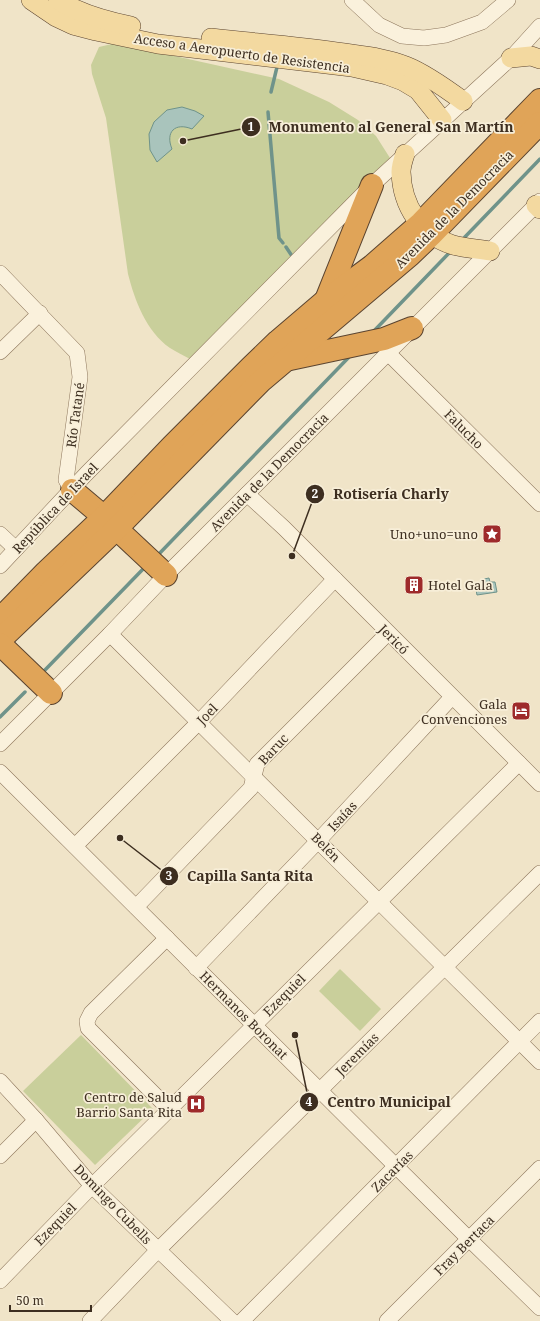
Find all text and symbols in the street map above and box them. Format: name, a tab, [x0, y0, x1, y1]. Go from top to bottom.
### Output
street label: Acceso a Aeropuerto de Resistencia	[133, 29, 351, 77]
callout: Monumento al General San Martín	[241, 114, 522, 140]
text: Monumento al General San Martín	[268, 117, 514, 136]
text: 1	[248, 118, 255, 135]
street label: Avenida de la Democracia	[391, 146, 517, 272]
street label: Río Tatané	[62, 381, 88, 449]
street label: Falucho	[440, 405, 488, 453]
street label: Avenida de la Democracia	[206, 409, 332, 535]
street label: República de Israel	[8, 459, 102, 557]
callout: Rotisería Charly	[305, 481, 457, 507]
text: Rotisería Charly	[333, 484, 450, 503]
text: 2	[312, 485, 319, 502]
place icon: Uno+uno=uno	[481, 523, 503, 545]
place label: Uno+uno=uno	[390, 525, 478, 543]
building icon: Hotel Gala	[403, 574, 425, 596]
place label: Hotel Gala	[428, 576, 493, 594]
street label: Jericó	[374, 619, 413, 658]
place label: Gala Convenciones	[421, 695, 507, 728]
street label: Joel	[192, 699, 222, 729]
hotel icon: Gala Convenciones	[510, 700, 532, 722]
street label: Baruc	[254, 729, 292, 769]
street label: Isaías	[323, 797, 361, 835]
street label: Belén	[307, 828, 345, 866]
callout: Capilla Santa Rita	[159, 863, 321, 889]
text: Capilla Santa Rita	[187, 866, 313, 885]
text: 3	[166, 867, 173, 884]
street label: Hermanos Boronat	[196, 967, 292, 1063]
street label: Ezequiel	[259, 970, 309, 1020]
street label: Jeremías	[331, 1028, 383, 1080]
place label: Centro de Salud Barrio Santa Rita	[76, 1088, 182, 1121]
callout: Centro Municipal	[299, 1089, 459, 1115]
text: Centro Municipal	[327, 1092, 451, 1111]
hospital icon: Centro de Salud Barrio Santa Rita	[185, 1093, 207, 1115]
text: 4	[306, 1093, 313, 1110]
street label: Zacarías	[367, 1146, 417, 1196]
street label: Domingo Cubells	[70, 1160, 156, 1248]
street label: Ezequiel	[30, 1199, 80, 1249]
street label: Fray Bertaca	[430, 1211, 498, 1279]
scale bar	[10, 1287, 91, 1313]
text: 50 m	[16, 1292, 44, 1309]

